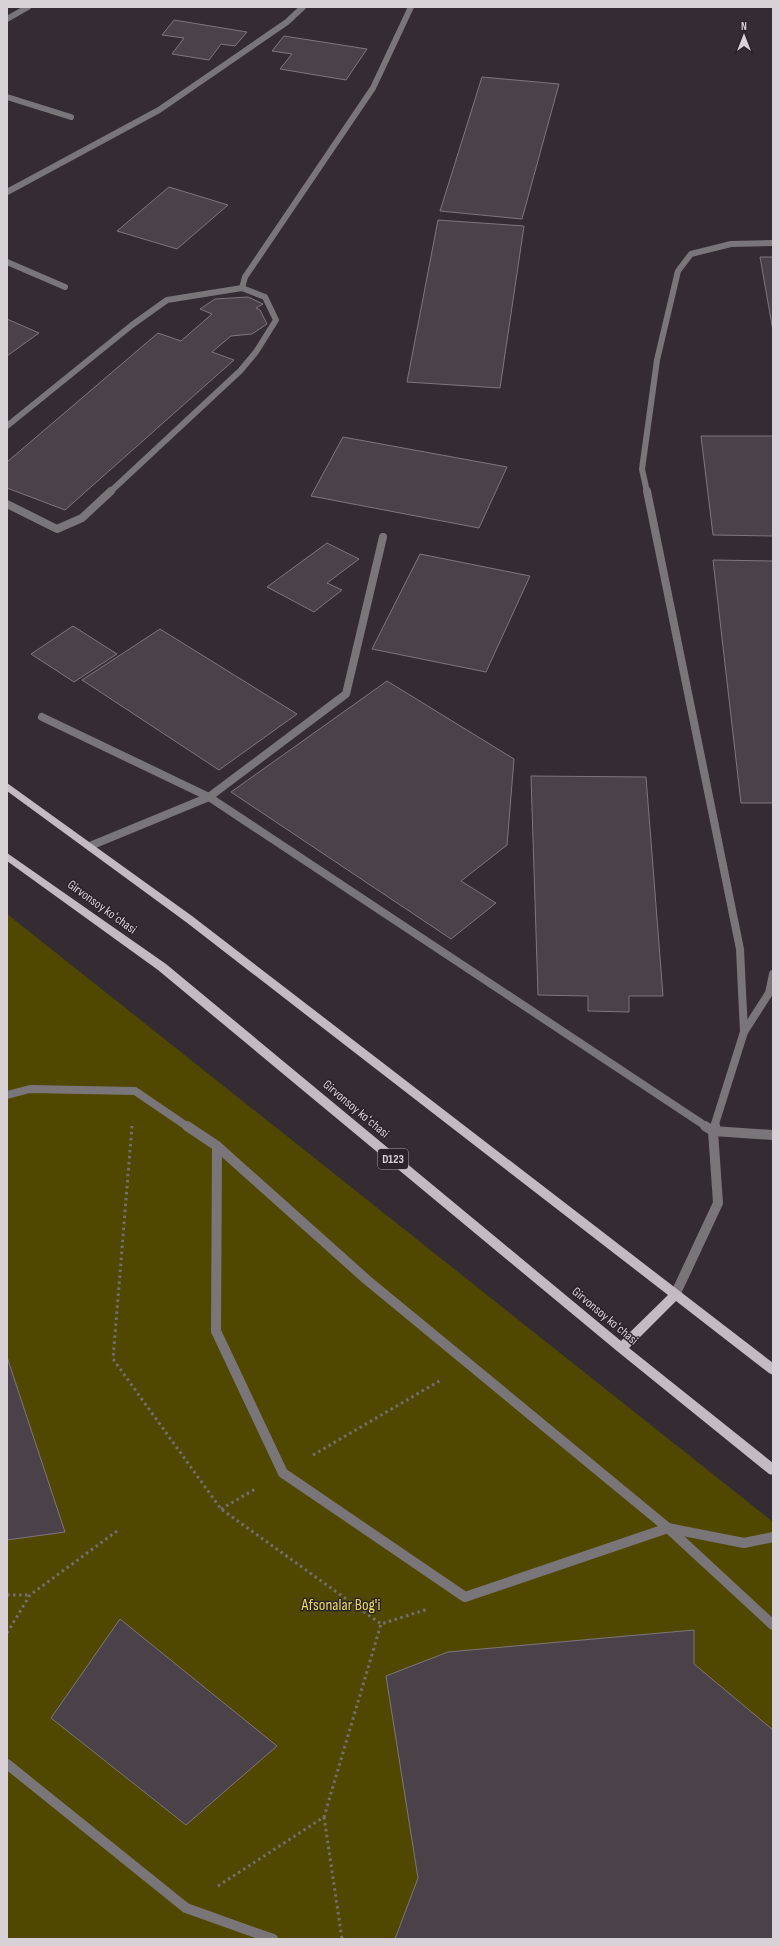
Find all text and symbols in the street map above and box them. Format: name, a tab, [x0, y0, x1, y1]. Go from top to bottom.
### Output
north arrow	[724, 16, 764, 56]
text: N	[741, 20, 747, 33]
street label: Girvonsoy koʻchasi	[64, 877, 140, 937]
street label: Girvonsoy koʻchasi	[320, 1077, 392, 1141]
road number: D123	[378, 1149, 408, 1169]
street label: Girvonsoy koʻchasi	[569, 1284, 641, 1348]
park label: Afsonalar Bog'i	[301, 1596, 380, 1615]

